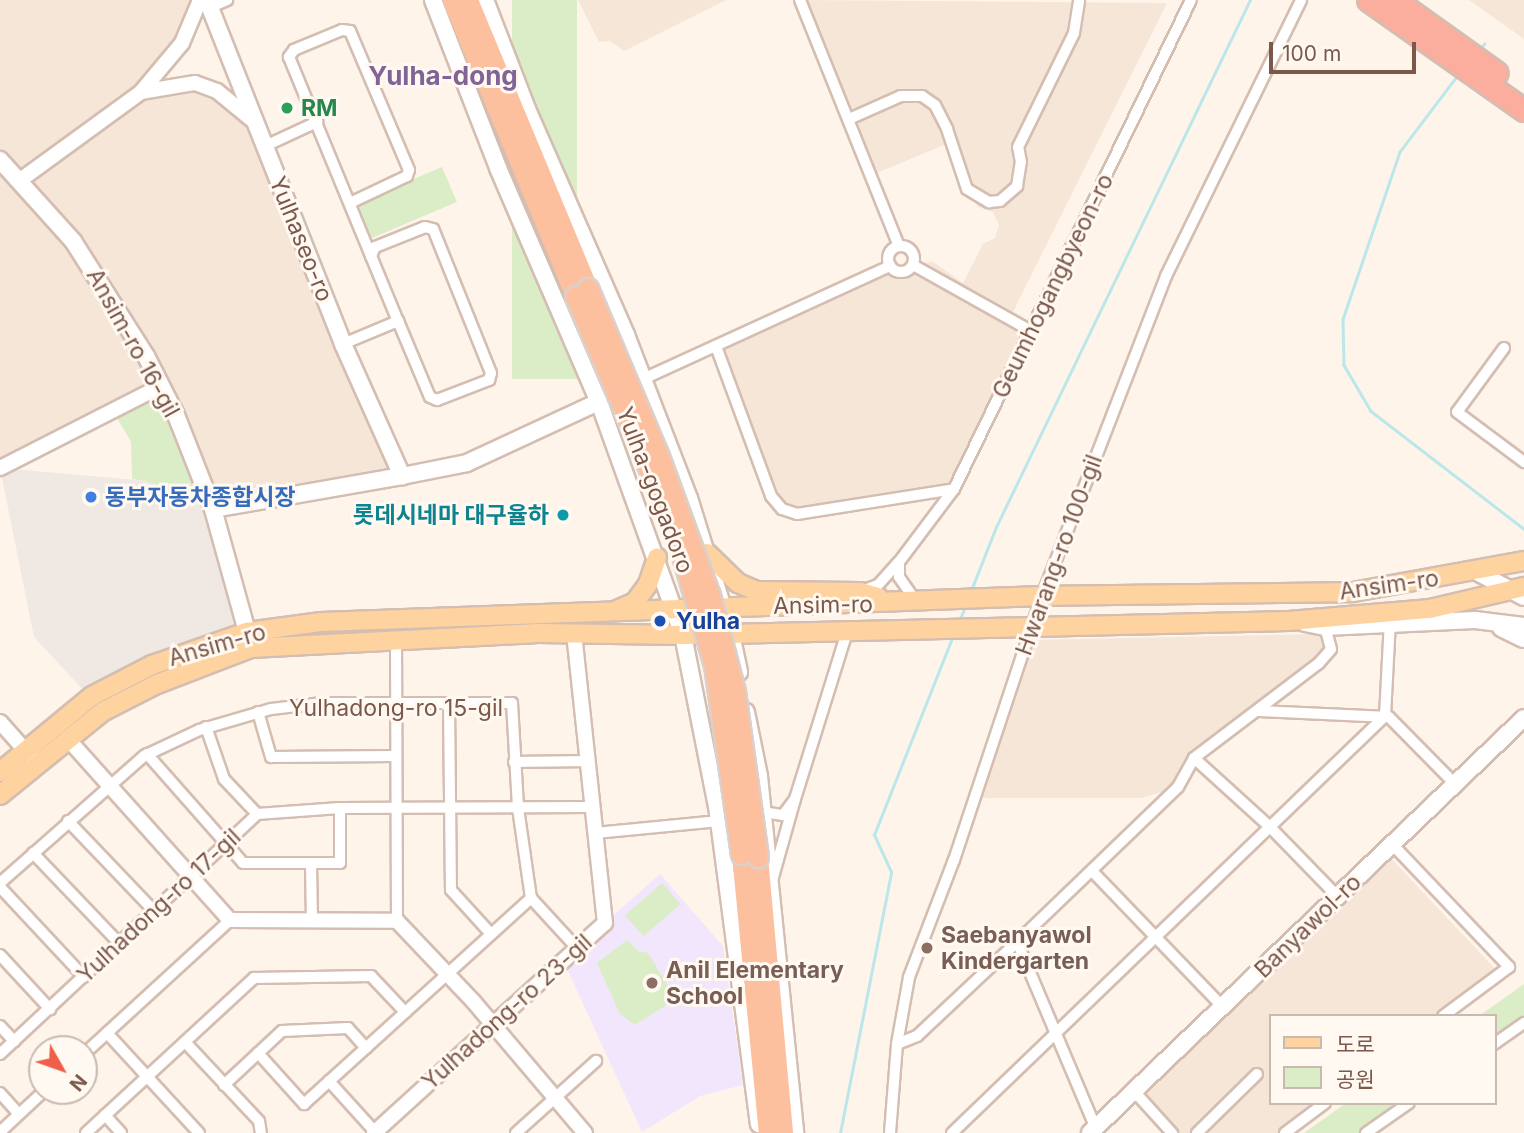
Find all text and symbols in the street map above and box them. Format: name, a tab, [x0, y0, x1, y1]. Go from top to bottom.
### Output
scale bar	[1272, 28, 1419, 72]
text: 100 m	[1282, 41, 1341, 66]
district label: Yulha-dong	[368, 60, 518, 92]
place label: RM	[301, 94, 338, 122]
marker: RM	[279, 100, 295, 116]
street label: Geumhogangbyeon-ro	[987, 169, 1119, 403]
street label: Yulhaseo-ro	[263, 172, 339, 306]
street label: Ansim-ro 16-gil	[81, 264, 185, 422]
street label: Yulha-gogadoro	[611, 403, 699, 577]
street label: Hwarang-ro 100-gil	[1010, 451, 1108, 659]
place label: 동부자동차종합시장	[105, 483, 295, 511]
marker: 동부자동차종합시장	[83, 489, 99, 505]
place label: 롯데시네마 대구율하	[353, 501, 549, 529]
marker: 롯데시네마 대구율하	[555, 507, 571, 523]
street label: Ansim-ro	[1338, 564, 1440, 606]
street label: Ansim-ro	[773, 590, 873, 620]
place label: Yulha	[676, 607, 740, 635]
marker: Yulha	[650, 611, 670, 631]
street label: Ansim-ro	[165, 618, 269, 672]
street label: Yulhadong-ro 15-gil	[289, 694, 503, 722]
street label: Yulhadong-ro 17-gil	[72, 823, 246, 989]
street label: Banyawol-ro	[1249, 868, 1367, 984]
place label: Saebanyawol Kindergarten	[941, 921, 1092, 975]
street label: Yulhadong-ro 23-gil	[416, 928, 598, 1096]
marker: Saebanyawol Kindergarten	[919, 940, 935, 956]
place label: Anil Elementary School	[666, 956, 844, 1010]
marker: Anil Elementary School	[644, 975, 660, 991]
legend	[1268, 1014, 1496, 1105]
text: 도로	[1336, 1032, 1375, 1057]
north arrow	[28, 1035, 98, 1105]
text: 공원	[1336, 1067, 1375, 1092]
text: N	[64, 1070, 91, 1095]

